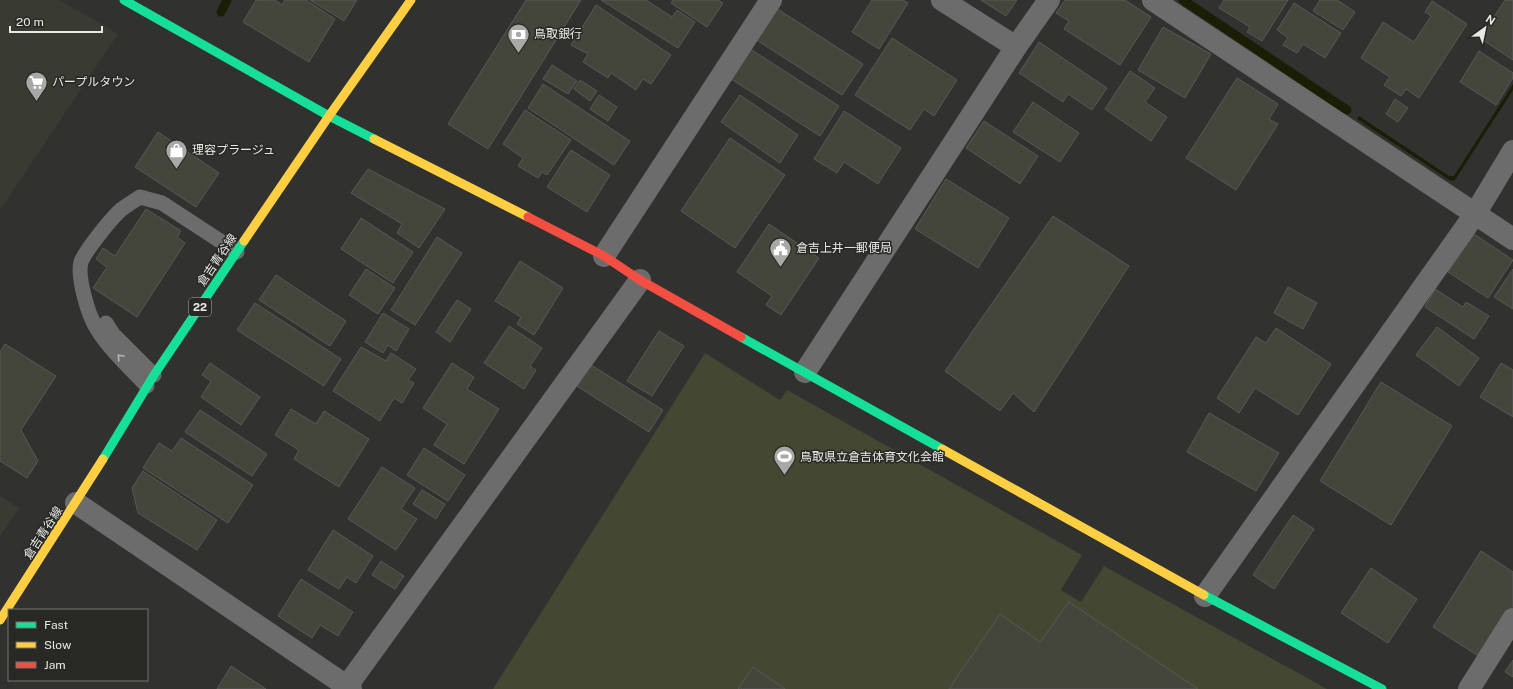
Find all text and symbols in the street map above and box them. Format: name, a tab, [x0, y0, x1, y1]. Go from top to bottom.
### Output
scale bar	[10, 8, 102, 34]
north arrow	[1465, 8, 1505, 48]
text: N	[1484, 12, 1497, 27]
text: 20 m	[16, 15, 44, 29]
bank icon: 鳥取銀行	[506, 21, 532, 54]
place label: 鳥取銀行	[534, 27, 582, 41]
supermarket icon: パープルタウン	[23, 69, 49, 102]
place label: パープルタウン	[52, 75, 135, 89]
shop icon: 理容プラージュ	[163, 137, 189, 170]
place label: 理容プラージュ	[192, 143, 275, 157]
street label: 倉吉青谷線	[194, 231, 240, 289]
public building icon: 倉吉上井一郵便局	[767, 235, 793, 268]
place label: 倉吉上井一郵便局	[796, 241, 892, 255]
road number: 22	[189, 298, 211, 316]
one-way arrow	[118, 355, 125, 362]
sports icon: 鳥取県立倉吉体育文化会館	[772, 444, 798, 477]
place label: 鳥取県立倉吉体育文化会館	[800, 450, 944, 464]
street label: 倉吉青谷線	[21, 504, 65, 562]
legend	[8, 609, 148, 681]
text: Fast	[44, 618, 69, 632]
text: Slow	[44, 638, 72, 652]
text: Jam	[44, 658, 66, 672]

